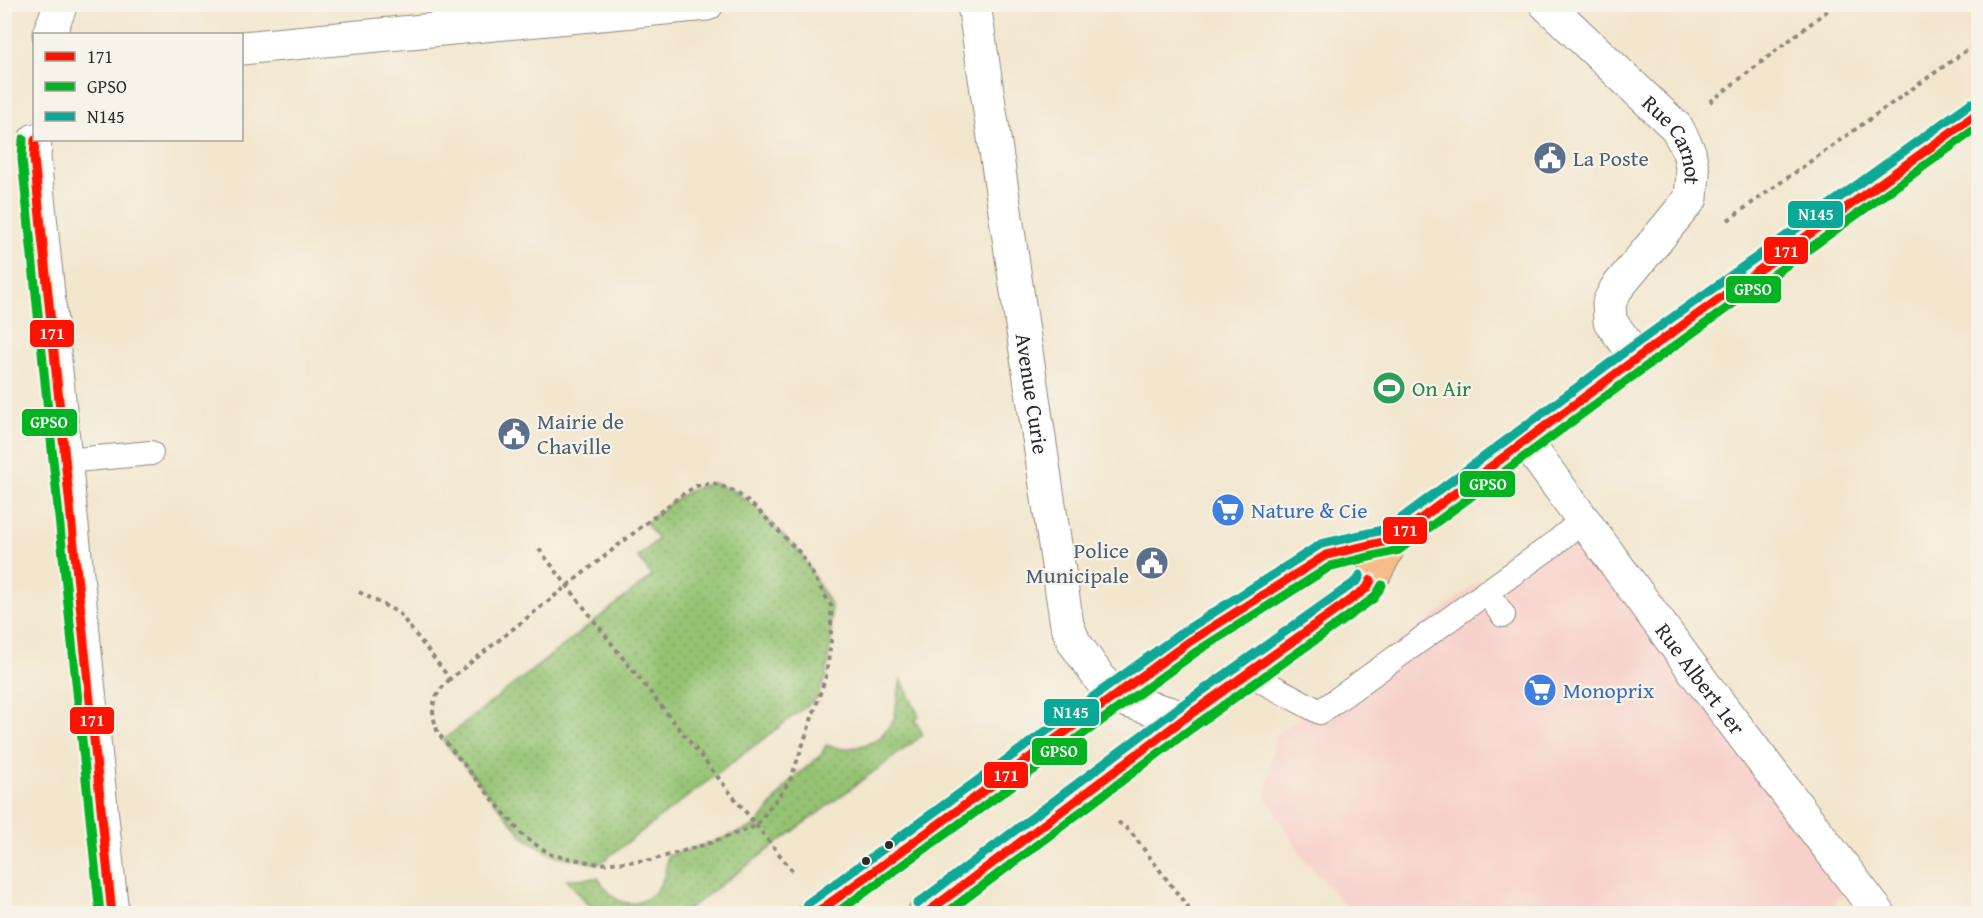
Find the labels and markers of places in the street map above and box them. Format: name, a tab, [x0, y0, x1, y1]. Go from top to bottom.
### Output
public building icon: La Poste	[1532, 140, 1568, 176]
place label: La Poste	[1573, 142, 1649, 174]
sports icon: On Air	[1371, 370, 1407, 406]
place label: On Air	[1412, 372, 1471, 404]
place label: Mairie de Chaville	[537, 405, 624, 462]
public building icon: Mairie de Chaville	[496, 416, 532, 452]
supermarket icon: Nature & Cie	[1210, 492, 1246, 528]
place label: Nature & Cie	[1251, 494, 1368, 526]
place label: Police Municipale	[1026, 534, 1129, 591]
public building icon: Police Municipale	[1134, 545, 1170, 581]
supermarket icon: Monoprix	[1522, 672, 1558, 708]
place label: Monoprix	[1563, 674, 1655, 706]
unlabelled marker	[883, 839, 895, 851]
unlabelled marker	[860, 855, 872, 867]

